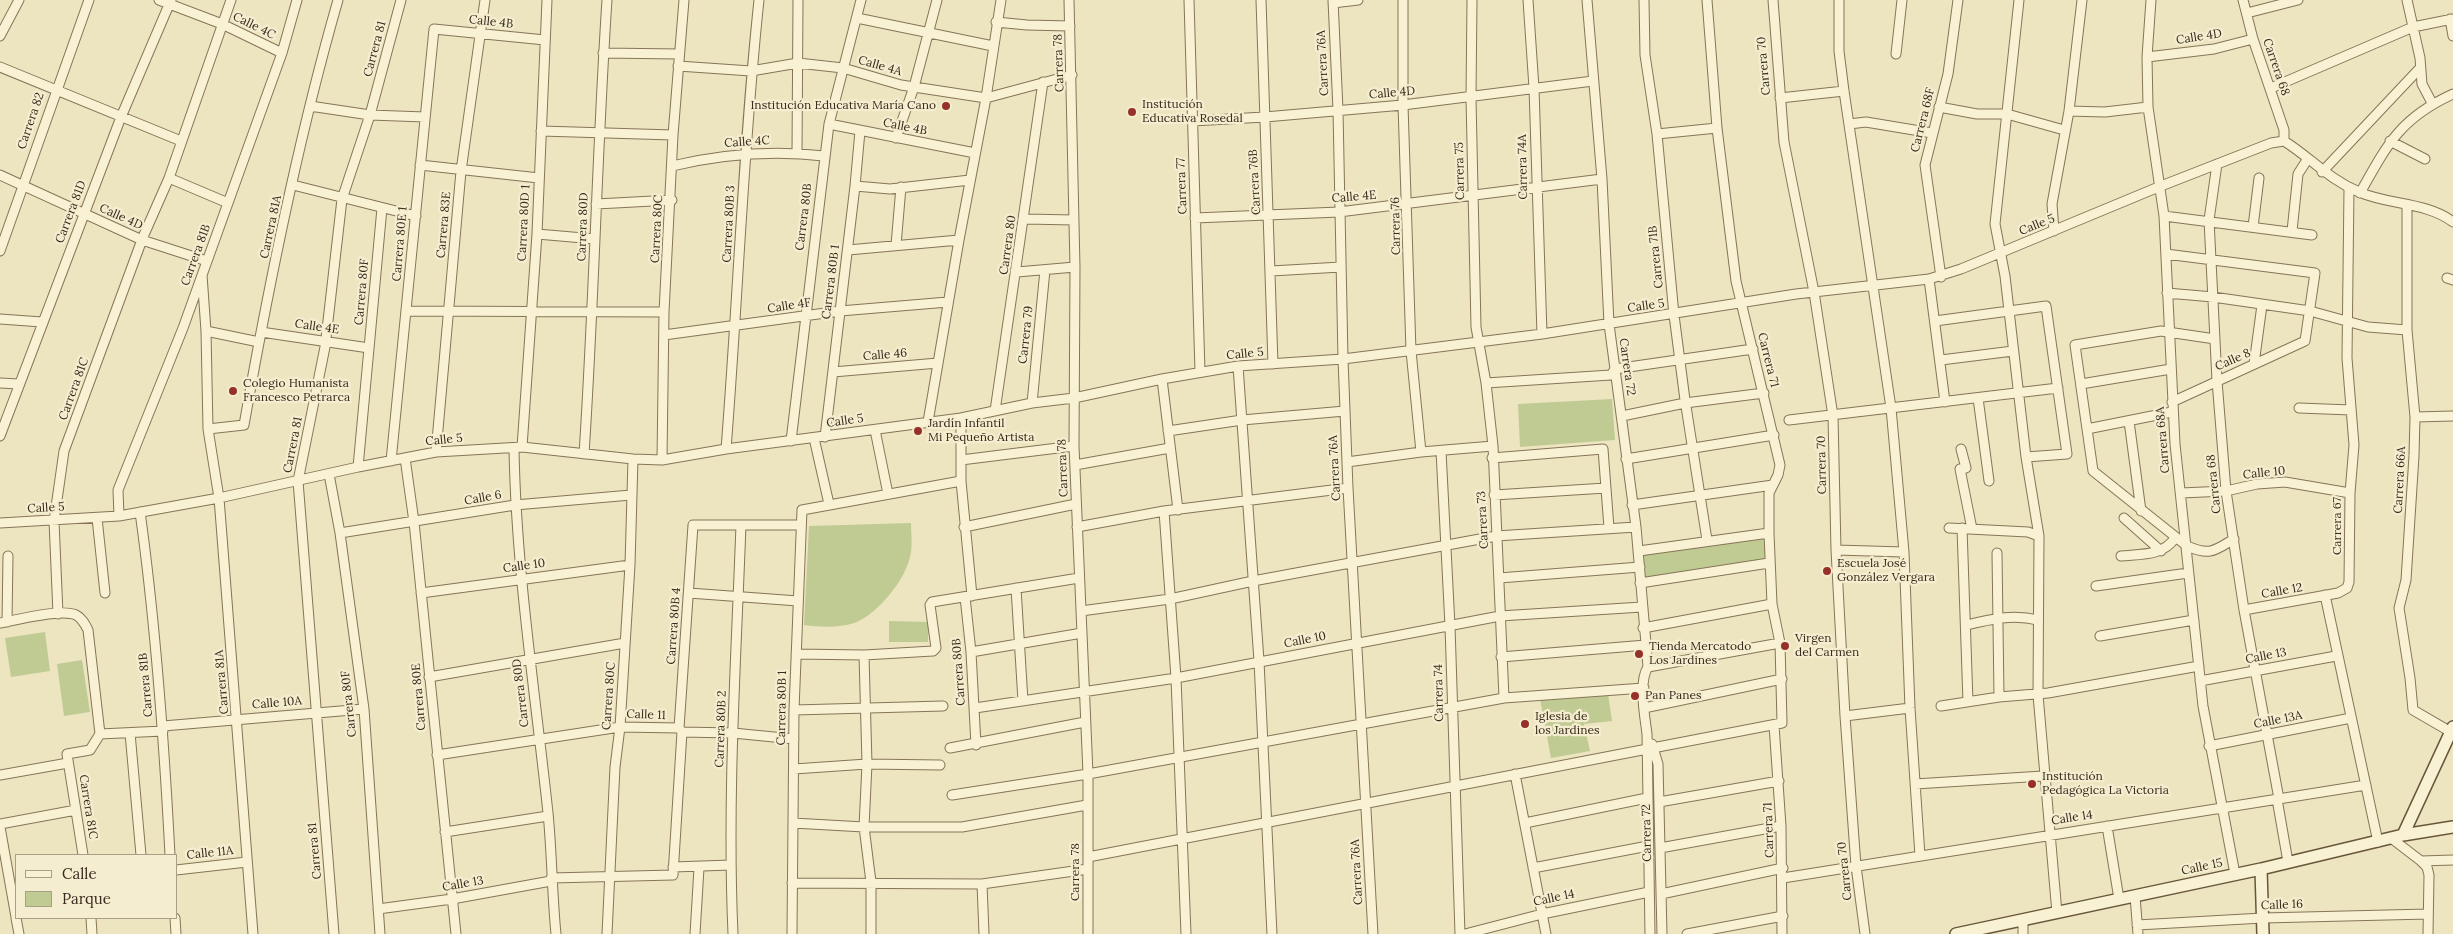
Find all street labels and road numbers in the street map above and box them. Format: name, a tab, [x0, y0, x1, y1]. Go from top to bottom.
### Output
street label: Calle 4C	[230, 10, 278, 42]
street label: Calle 4B	[468, 13, 514, 31]
street label: Carrera 81	[361, 20, 389, 78]
street label: Calle 4D	[2175, 26, 2223, 48]
street label: Carrera 76A	[1314, 30, 1332, 96]
street label: Carrera 78	[1051, 34, 1067, 92]
street label: Carrera 70	[1754, 36, 1774, 96]
street label: Carrera 68	[2260, 37, 2292, 97]
street label: Calle 4A	[856, 53, 904, 79]
street label: Calle 4D	[1368, 84, 1416, 102]
street label: Carrera 68F	[1908, 86, 1938, 154]
street label: Carrera 82	[15, 91, 47, 151]
street label: Calle 4B	[882, 116, 928, 138]
street label: Calle 4C	[724, 133, 770, 151]
street label: Carrera 74A	[1515, 134, 1531, 200]
street label: Carrera 75	[1452, 142, 1468, 200]
street label: Carrera 76B	[1246, 149, 1264, 215]
street label: Carrera 77	[1174, 157, 1190, 215]
street label: Carrera 81D	[52, 179, 90, 245]
street label: Carrera 80B	[793, 183, 815, 251]
street label: Carrera 80D 1	[515, 184, 533, 262]
street label: Carrera 80B 3	[720, 185, 738, 263]
street label: Calle 4E	[1331, 188, 1377, 206]
street label: Carrera 83E	[434, 191, 454, 259]
street label: Carrera 80D	[575, 192, 591, 262]
street label: Carrera 81A	[257, 194, 285, 260]
street label: Carrera 80C	[648, 194, 666, 264]
street label: Carrera 76	[1388, 197, 1404, 255]
street label: Calle 4D	[97, 201, 145, 233]
street label: Carrera 80E 1	[390, 206, 410, 282]
street label: Calle 5	[2017, 211, 2057, 239]
street label: Carrera 80	[997, 214, 1019, 276]
street label: Carrera 81B	[178, 222, 214, 288]
street label: Carrera 71B	[1646, 225, 1666, 289]
street label: Carrera 80B 1	[819, 244, 843, 320]
street label: Carrera 80F	[352, 258, 372, 326]
street label: Calle 4F	[766, 295, 812, 317]
street label: Calle 5	[1627, 296, 1665, 316]
street label: Carrera 79	[1016, 305, 1036, 365]
street label: Calle 4E	[294, 317, 340, 337]
street label: Carrera 71	[1754, 331, 1782, 389]
street label: Carrera 72	[1616, 337, 1638, 397]
street label: Calle 5	[1226, 345, 1264, 363]
street label: Calle 46	[862, 346, 908, 364]
street label: Calle 8	[2213, 346, 2253, 374]
street label: Carrera 81C	[56, 356, 92, 422]
street label: Carrera 68A	[2153, 406, 2173, 474]
street label: Calle 5	[826, 411, 864, 431]
street label: Carrera 81	[280, 416, 306, 474]
street label: Calle 5	[425, 431, 463, 449]
street label: Carrera 76A	[1326, 435, 1344, 501]
street label: Carrera 70	[1814, 435, 1830, 495]
street label: Carrera 78	[1055, 439, 1071, 497]
street label: Carrera 66A	[2391, 446, 2409, 514]
street label: Carrera 68	[2204, 454, 2224, 514]
street label: Calle 10	[2242, 464, 2286, 482]
street label: Calle 6	[463, 488, 503, 508]
street label: Carrera 73	[1474, 491, 1492, 549]
street label: Carrera 67	[2331, 497, 2345, 555]
street label: Calle 5	[27, 500, 65, 516]
street label: Calle 10	[502, 556, 546, 576]
street label: Calle 12	[2260, 580, 2304, 602]
street label: Carrera 80B 4	[664, 587, 684, 665]
street label: Calle 10	[1283, 629, 1327, 651]
street label: Carrera 80B	[949, 638, 969, 706]
street label: Calle 13	[2244, 645, 2288, 667]
street label: Carrera 81A	[212, 649, 232, 715]
street label: Carrera 81B	[136, 652, 156, 718]
street label: Carrera 80D	[510, 658, 532, 728]
street label: Carrera 80C	[599, 661, 619, 731]
street label: Carrera 80E	[409, 663, 429, 731]
street label: Carrera 74	[1431, 664, 1447, 722]
street label: Carrera 80F	[338, 670, 360, 738]
street label: Carrera 80B 1	[774, 670, 790, 746]
street label: Carrera 80B 2	[712, 690, 730, 768]
street label: Calle 10A	[251, 694, 303, 712]
street label: Calle 11	[626, 707, 666, 723]
street label: Calle 13A	[2252, 708, 2304, 732]
street label: Carrera 81C	[76, 774, 100, 840]
street label: Carrera 71	[1761, 802, 1777, 858]
street label: Carrera 72	[1639, 804, 1655, 862]
street label: Calle 14	[2050, 808, 2094, 828]
street label: Carrera 81	[305, 822, 325, 880]
street label: Carrera 76A	[1348, 839, 1366, 905]
street label: Carrera 70	[1835, 841, 1855, 901]
street label: Calle 11A	[186, 843, 234, 863]
street label: Carrera 78	[1069, 843, 1083, 901]
street label: Calle 15	[2180, 856, 2224, 878]
street label: Calle 13	[441, 873, 485, 895]
street label: Calle 14	[1532, 887, 1576, 909]
street label: Calle 16	[2261, 897, 2303, 913]

